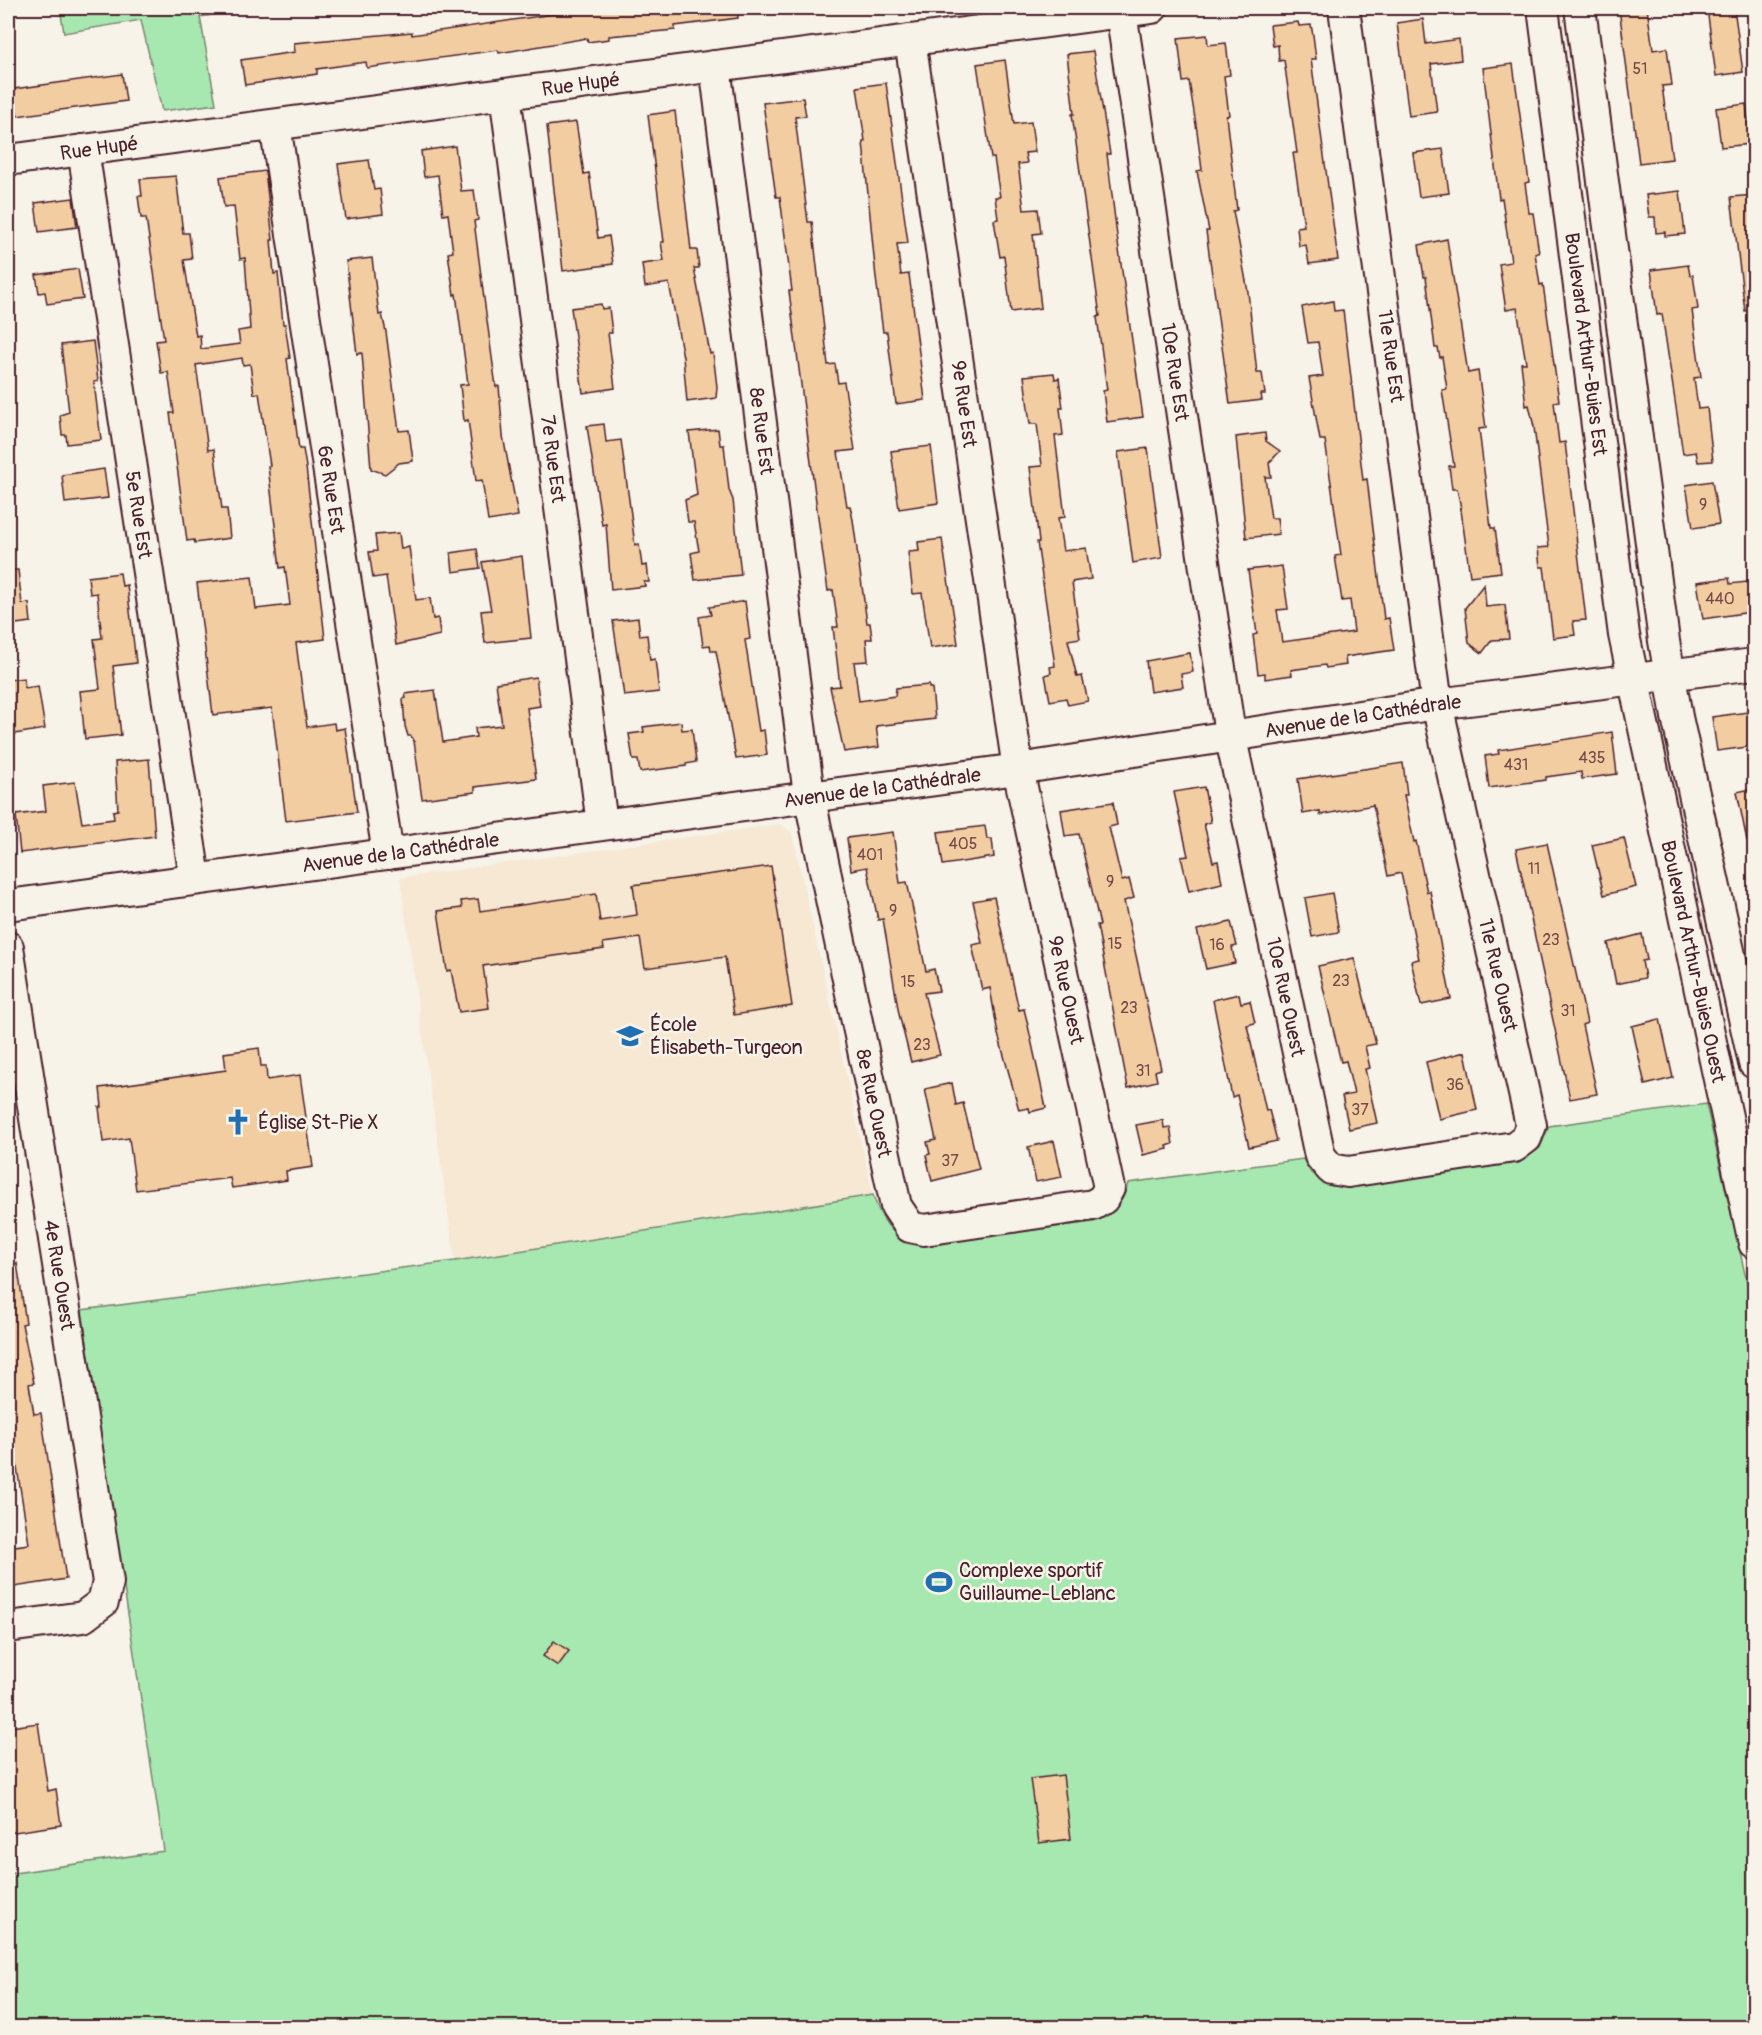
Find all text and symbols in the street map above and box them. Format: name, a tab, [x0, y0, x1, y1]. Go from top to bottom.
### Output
house number: 51	[1633, 59, 1647, 79]
street label: Rue Hupé	[540, 66, 622, 101]
street label: Rue Hupé	[59, 130, 140, 165]
street label: Boulevard Arthur-Buies Est	[1560, 231, 1613, 458]
street label: 11e Rue Est	[1372, 308, 1410, 405]
street label: 10e Rue Est	[1156, 321, 1195, 424]
street label: 9e Rue Est	[946, 359, 983, 450]
street label: 8e Rue Est	[744, 386, 780, 477]
street label: 7e Rue Est	[535, 413, 572, 505]
street label: 6e Rue Est	[312, 444, 351, 537]
street label: 5e Rue Est	[120, 469, 158, 561]
house number: 9	[1699, 495, 1707, 515]
house number: 440	[1705, 589, 1735, 609]
street label: Avenue de la Cathédrale	[1263, 689, 1463, 743]
house number: 435	[1579, 748, 1605, 768]
house number: 431	[1504, 755, 1528, 775]
street label: Avenue de la Cathédrale	[782, 762, 982, 813]
street label: Avenue de la Cathédrale	[300, 827, 501, 878]
house number: 405	[949, 834, 977, 854]
street label: Boulevard Arthur-Buies Ouest	[1656, 838, 1732, 1086]
house number: 401	[857, 845, 883, 865]
house number: 11	[1528, 859, 1540, 879]
house number: 9	[1106, 872, 1114, 892]
house number: 9	[889, 901, 897, 921]
street label: 11e Rue Ouest	[1473, 916, 1523, 1035]
house number: 23	[1542, 930, 1560, 950]
street label: 9e Rue Ouest	[1042, 934, 1090, 1047]
house number: 15	[1108, 934, 1122, 954]
house number: 16	[1209, 935, 1225, 955]
street label: 10e Rue Ouest	[1261, 935, 1311, 1060]
house number: 23	[1332, 971, 1350, 991]
house number: 15	[901, 972, 915, 992]
house number: 23	[1120, 998, 1138, 1018]
house number: 31	[1560, 1001, 1576, 1021]
place label: École Élisabeth-Turgeon	[650, 1012, 803, 1060]
school or university icon: École Élisabeth-Turgeon	[615, 1021, 645, 1051]
house number: 23	[913, 1035, 931, 1055]
street label: 8e Rue Ouest	[851, 1047, 898, 1160]
house number: 31	[1135, 1061, 1151, 1081]
house number: 36	[1446, 1075, 1464, 1095]
house number: 37	[1351, 1100, 1369, 1120]
church icon: Église St-Pie X	[223, 1107, 253, 1137]
place label: Église St-Pie X	[258, 1110, 379, 1135]
house number: 37	[941, 1151, 959, 1171]
street label: 4e Rue Ouest	[39, 1218, 81, 1333]
place label: Complexe sportif Guillaume-Leblanc	[959, 1558, 1116, 1606]
sports icon: Complexe sportif Guillaume-Leblanc	[924, 1567, 954, 1597]

